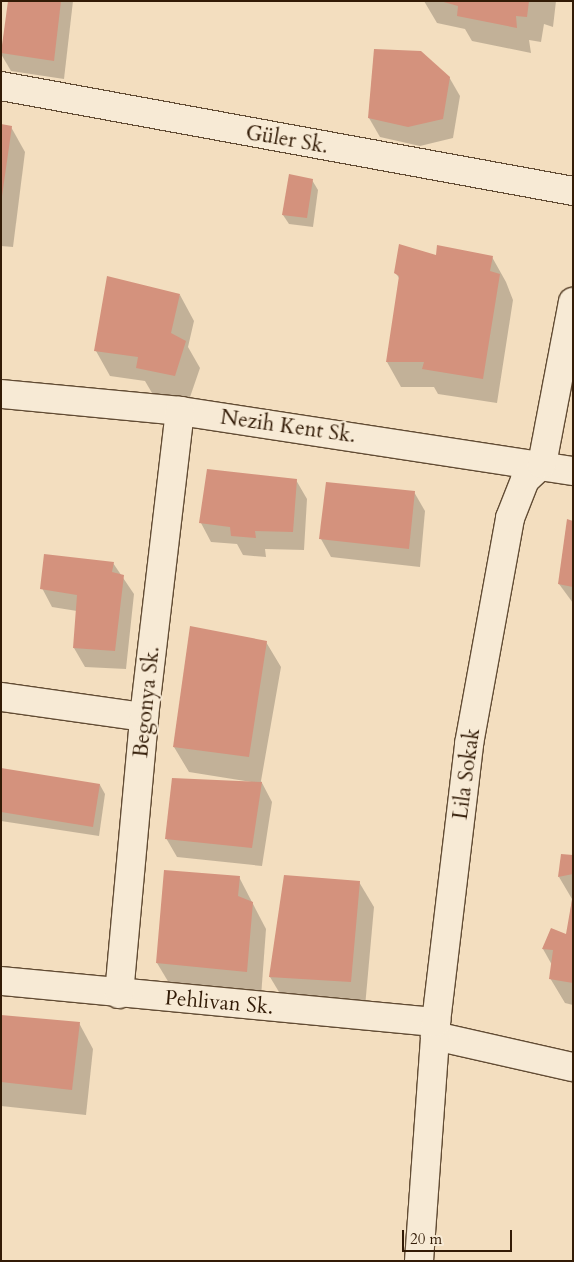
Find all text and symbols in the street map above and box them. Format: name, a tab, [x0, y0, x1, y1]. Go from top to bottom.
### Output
street label: Güler Sk.	[244, 120, 330, 160]
street label: Nezih Kent Sk.	[219, 405, 357, 449]
street label: Begonya Sk.	[129, 645, 165, 759]
street label: Lila Sokak	[448, 727, 486, 821]
street label: Pehlivan Sk.	[164, 986, 274, 1020]
scale bar	[404, 1220, 514, 1252]
text: 20 m	[410, 1229, 442, 1249]

